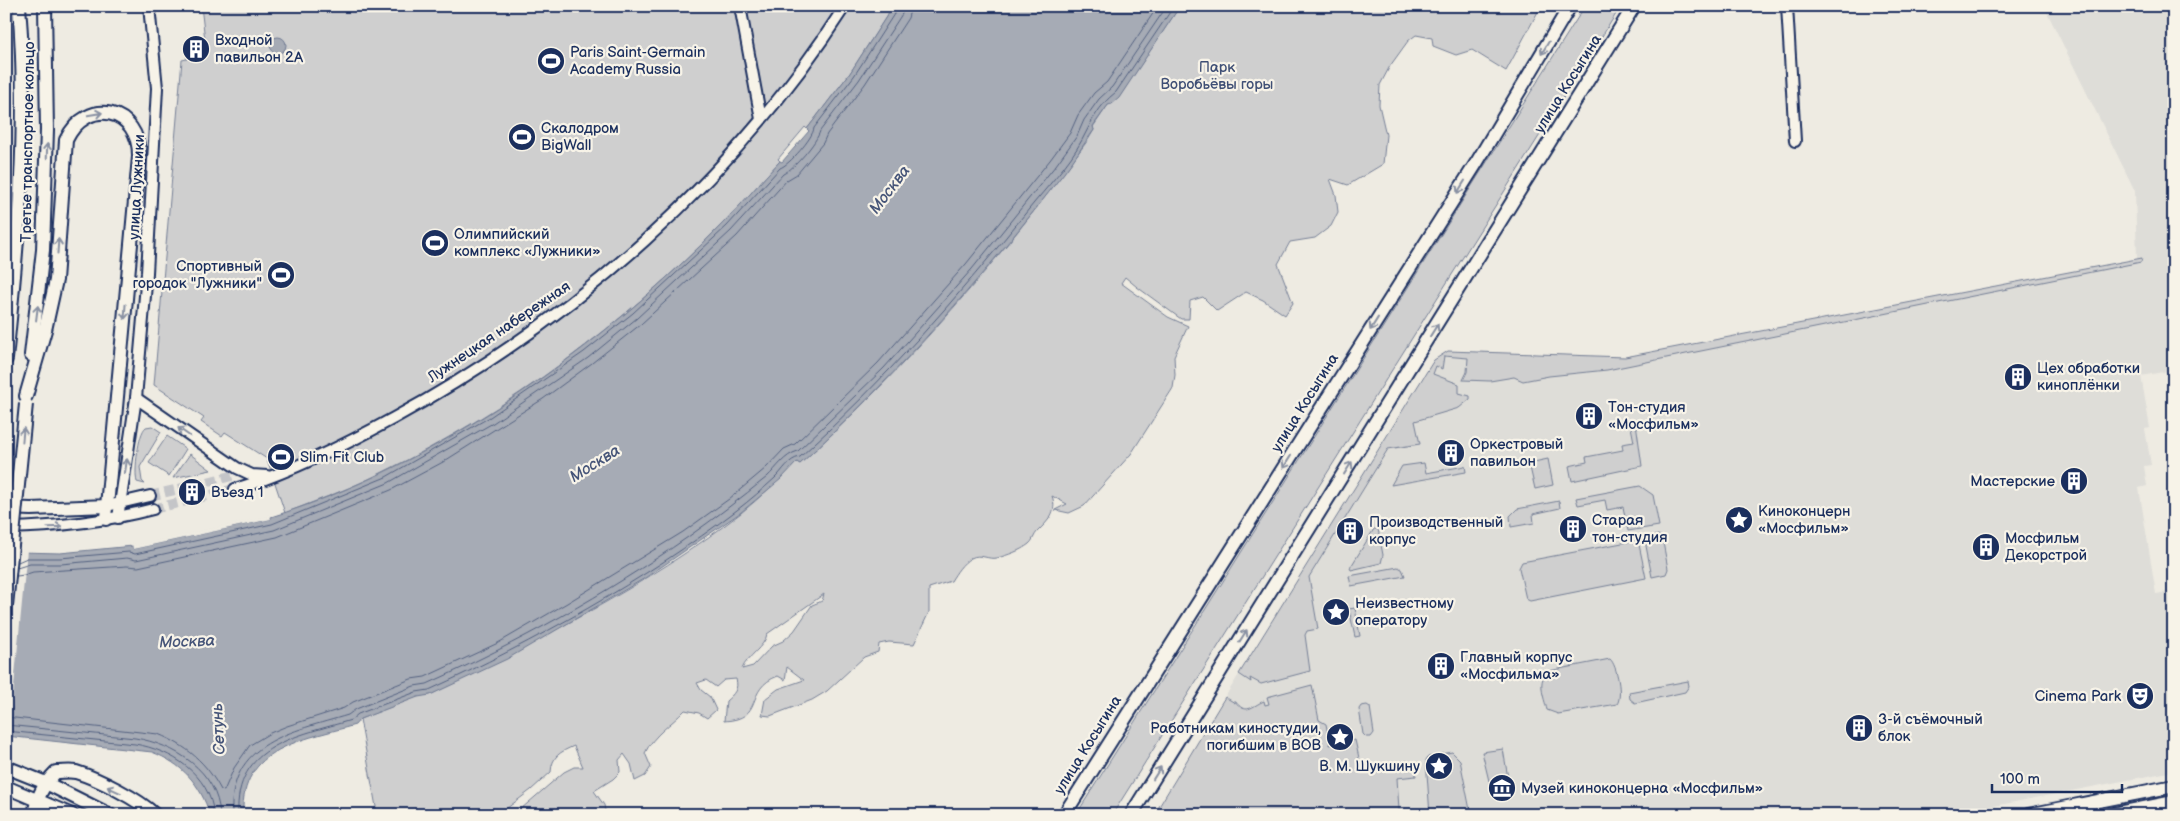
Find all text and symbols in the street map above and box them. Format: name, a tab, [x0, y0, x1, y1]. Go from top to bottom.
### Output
place label: Входной павильон 2A	[215, 31, 304, 67]
street label: улица Косыгина	[1530, 31, 1606, 137]
building icon: Входной павильон 2A	[181, 34, 211, 64]
street label: Третье транспортное кольцо	[17, 41, 39, 243]
one-way arrow	[1540, 41, 1550, 55]
place label: Paris Saint-Germain Academy Russia	[570, 43, 705, 79]
sports icon: Paris Saint-Germain Academy Russia	[536, 46, 566, 76]
park label: Парк Воробьёвы горы	[1161, 58, 1273, 94]
one-way arrow	[87, 109, 103, 119]
place label: Скалодром BigWall	[541, 119, 619, 155]
sports icon: Скалодром BigWall	[507, 122, 537, 152]
street label: улица Лужники	[125, 134, 149, 240]
one-way arrow	[42, 143, 51, 159]
water label: Москва	[866, 162, 914, 218]
one-way arrow	[1456, 180, 1466, 194]
place label: Олимпийский комплекс «Лужники»	[454, 225, 601, 261]
sports icon: Олимпийский комплекс «Лужники»	[420, 228, 450, 258]
one-way arrow	[53, 239, 63, 255]
place label: Спортивный городок "Лужники"	[133, 257, 262, 293]
sports icon: Спортивный городок "Лужники"	[266, 260, 296, 290]
street label: Лужнецкая набережная	[423, 277, 574, 388]
one-way arrow	[120, 304, 129, 320]
one-way arrow	[32, 306, 42, 322]
one-way arrow	[1369, 317, 1379, 331]
one-way arrow	[1428, 323, 1439, 337]
street label: улица Косыгина	[1267, 350, 1343, 456]
place label: Цех обработки киноплёнки	[2037, 359, 2140, 395]
building icon: Цех обработки киноплёнки	[2003, 362, 2033, 392]
place label: Тон-студия «Мосфильм»	[1608, 398, 1699, 434]
building icon: Тон-студия «Мосфильм»	[1574, 401, 1604, 431]
one-way arrow	[177, 427, 191, 437]
one-way arrow	[18, 428, 27, 444]
place label: Оркестровый павильон	[1470, 435, 1563, 471]
building icon: Оркестровый павильон	[1436, 438, 1466, 468]
water label: Москва	[566, 441, 624, 487]
sports icon: Slim Fit Club	[266, 442, 296, 472]
place label: Slim Fit Club	[300, 448, 385, 467]
one-way arrow	[1282, 454, 1292, 468]
one-way arrow	[121, 458, 131, 474]
one-way arrow	[1343, 461, 1353, 475]
building icon: Мастерские	[2059, 466, 2089, 496]
place label: Мастерские	[1970, 472, 2055, 491]
building icon: Въезд 1	[177, 477, 207, 507]
place label: Въезд 1	[211, 483, 264, 502]
place label: Киноконцерн «Мосфильм»	[1758, 502, 1851, 538]
place icon: Киноконцерн «Мосфильм»	[1724, 505, 1754, 535]
place label: Старая тон-студия	[1592, 511, 1668, 547]
place label: Производственный корпус	[1369, 513, 1503, 549]
building icon: Старая тон-студия	[1558, 514, 1588, 544]
building icon: Производственный корпус	[1335, 516, 1365, 546]
one-way arrow	[47, 522, 63, 531]
place label: Мосфильм Декорстрой	[2005, 529, 2087, 565]
building icon: Мосфильм Декорстрой	[1971, 532, 2001, 562]
place label: Неизвестному оператору	[1355, 594, 1454, 630]
place icon: Неизвестному оператору	[1321, 597, 1351, 627]
one-way arrow	[1239, 629, 1249, 643]
water label: Москва	[159, 632, 215, 652]
place label: Главный корпус «Мосфильма»	[1460, 648, 1573, 684]
building icon: Главный корпус «Мосфильма»	[1426, 651, 1456, 681]
theatre icon: Cinema Park	[2125, 681, 2155, 711]
place label: Cinema Park	[2034, 687, 2122, 706]
street label: улица Косыгина	[1050, 692, 1126, 798]
water label: Сетунь	[208, 703, 230, 755]
place label: 3-й съёмочный блок	[1878, 710, 1983, 746]
building icon: 3-й съёмочный блок	[1844, 713, 1874, 743]
place label: Работникам киностудии, погибшим в ВОВ	[1150, 719, 1321, 755]
place icon: Работникам киностудии, погибшим в ВОВ	[1325, 722, 1355, 752]
place icon: В. М. Шукшину	[1424, 751, 1454, 781]
place label: В. М. Шукшину	[1319, 757, 1420, 776]
scale bar	[1992, 761, 2122, 793]
one-way arrow	[1153, 767, 1163, 781]
text: 100 m	[2000, 770, 2040, 789]
museum icon: Музей киноконцерна «Мосфильм»	[1487, 773, 1517, 803]
place label: Музей киноконцерна «Мосфильм»	[1521, 779, 1763, 798]
one-way arrow	[107, 784, 122, 794]

